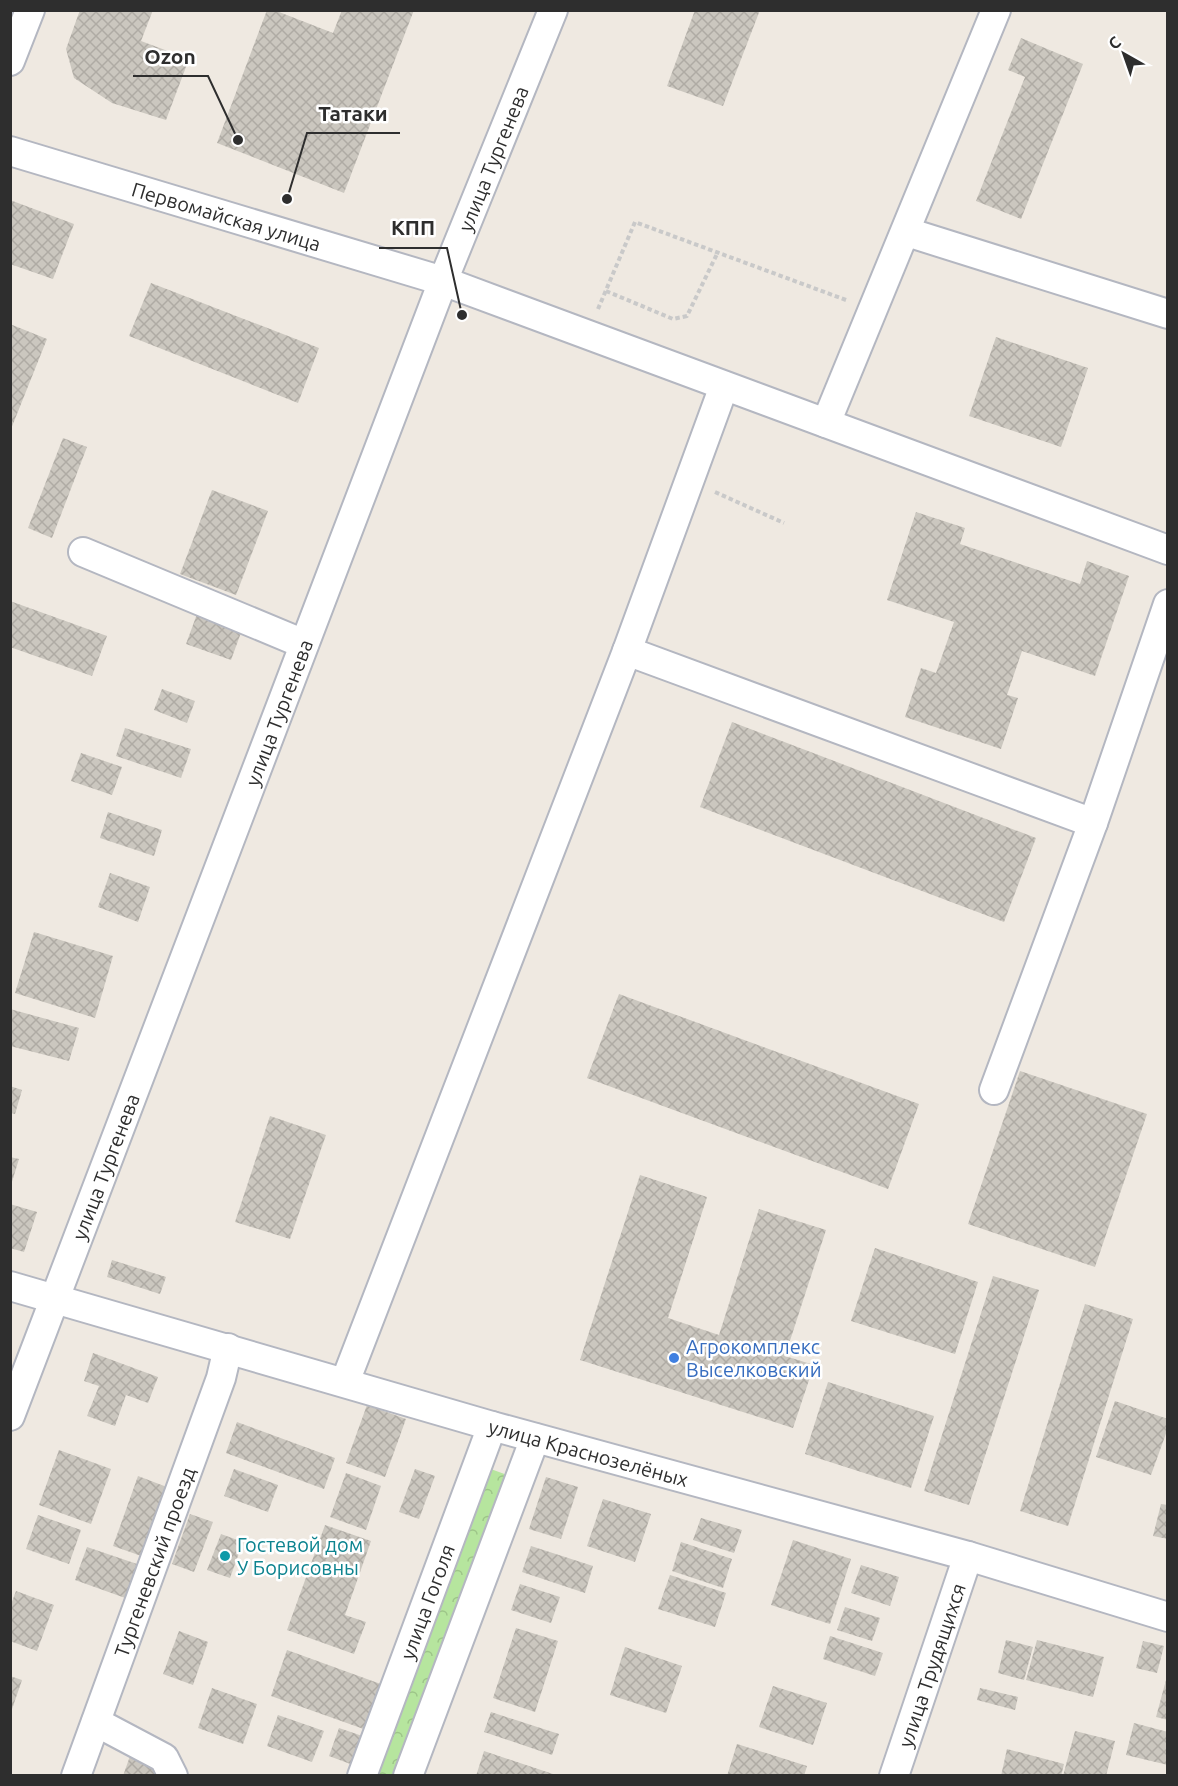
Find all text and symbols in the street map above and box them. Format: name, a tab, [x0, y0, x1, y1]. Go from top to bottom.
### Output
north arrow	[1094, 24, 1154, 84]
text: С	[1105, 32, 1124, 53]
callout: Ozon	[133, 37, 208, 76]
text: Ozon	[144, 44, 196, 68]
street label: улица Тургенева	[453, 82, 532, 235]
callout: Татаки	[307, 94, 400, 133]
text: Татаки	[318, 101, 388, 125]
street label: Первомайская улица	[129, 177, 324, 255]
callout: КПП	[379, 209, 447, 248]
text: КПП	[391, 215, 435, 239]
street label: улица Тургенева	[240, 636, 317, 789]
street label: улица Тургенева	[67, 1090, 144, 1243]
place label: Агрокомплекс Выселковский	[686, 1335, 822, 1381]
marker: Агрокомплекс Выселковский	[667, 1351, 681, 1365]
street label: улица Краснозелёных	[486, 1414, 691, 1491]
street label: Тургеневский проезд	[109, 1463, 199, 1660]
place label: Гостевой дом У Борисовны	[237, 1533, 363, 1579]
street label: улица Гоголя	[395, 1541, 459, 1662]
marker: Гостевой дом У Борисовны	[218, 1549, 232, 1563]
street label: улица Трудящихся	[893, 1580, 970, 1750]

